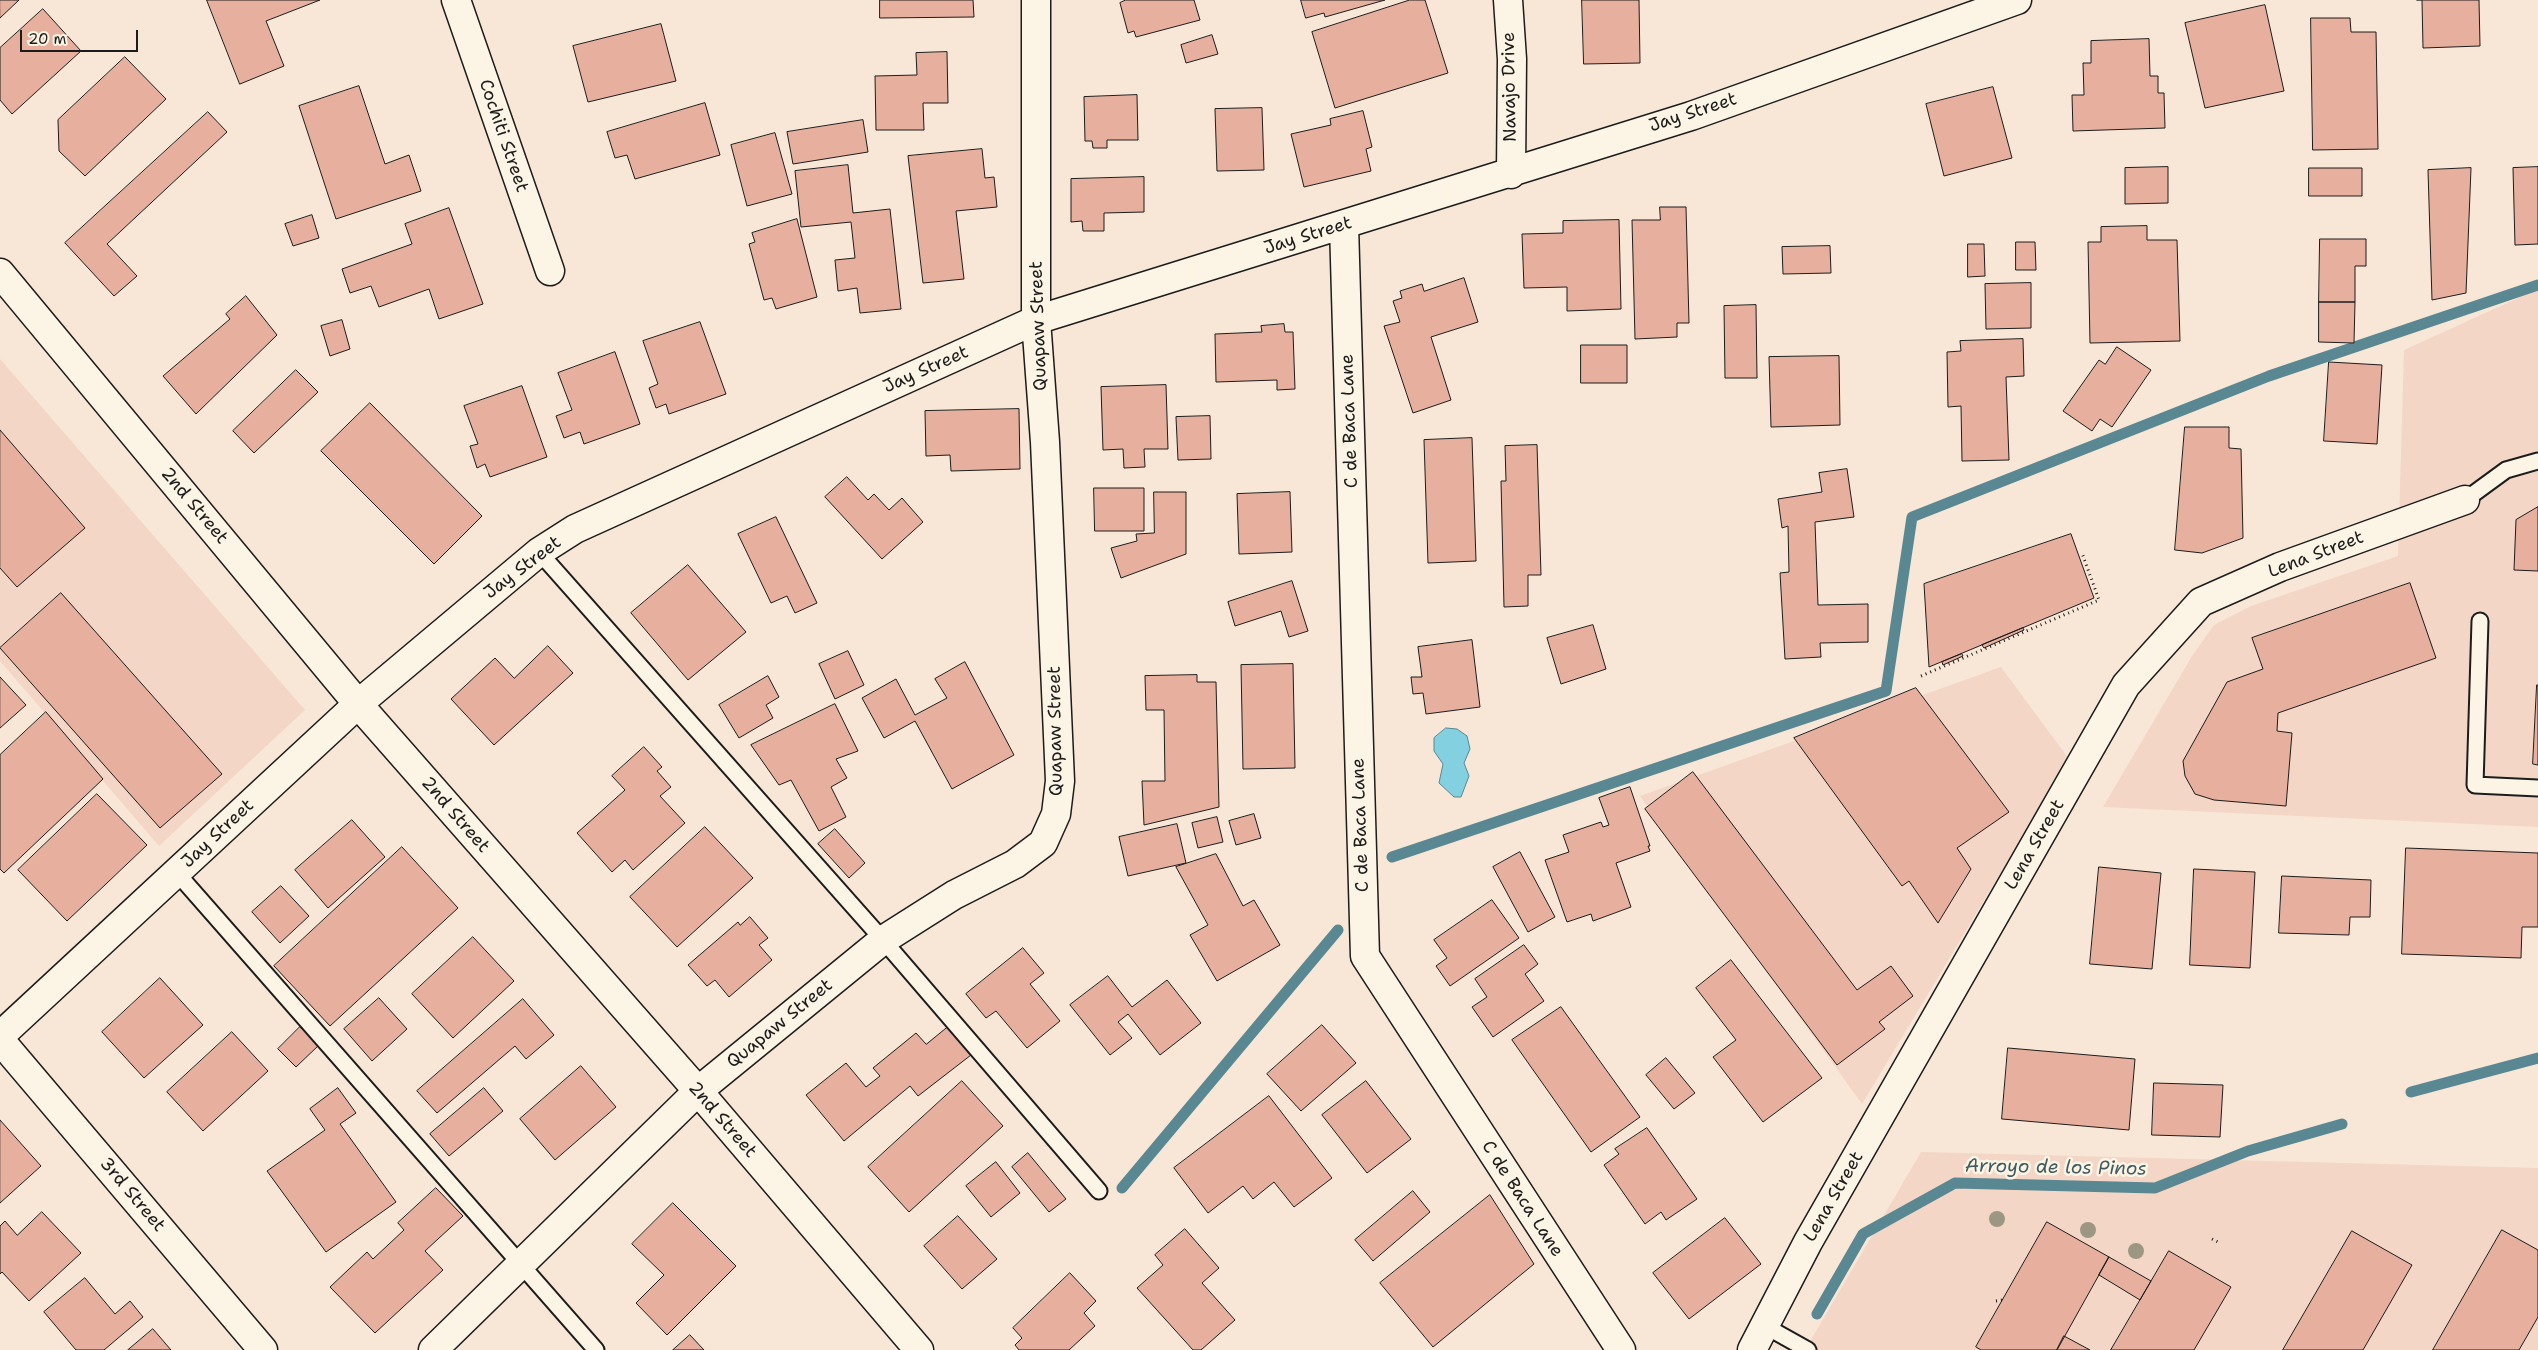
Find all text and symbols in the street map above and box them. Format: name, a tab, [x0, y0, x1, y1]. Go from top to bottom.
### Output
scale bar	[22, 20, 140, 52]
text: 20 m	[28, 29, 67, 49]
street label: Navajo Drive	[1498, 32, 1522, 142]
street label: Cochiti Street	[474, 77, 532, 195]
street label: Jay Street	[1646, 89, 1740, 137]
street label: Jay Street	[1261, 212, 1355, 260]
street label: Quapaw Street	[1026, 261, 1052, 391]
street label: Jay Street	[880, 342, 972, 398]
street label: C de Baca Lane	[1337, 354, 1363, 488]
street label: 2nd Street	[156, 463, 232, 549]
street label: Lena Street	[2265, 527, 2367, 583]
street label: Jay Street	[480, 532, 566, 604]
street label: Quapaw Street	[1044, 666, 1068, 796]
street label: C de Baca Lane	[1348, 758, 1374, 892]
street label: 2nd Street	[416, 773, 494, 857]
street label: Jay Street	[177, 795, 259, 873]
street label: Lena Street	[2000, 796, 2070, 894]
street label: Quapaw Street	[723, 975, 837, 1073]
street label: 2nd Street	[683, 1078, 761, 1162]
street label: C de Baca Lane	[1476, 1137, 1568, 1261]
street label: Lena Street	[1799, 1148, 1869, 1246]
street label: 3rd Street	[95, 1153, 169, 1237]
water label: Arroyo de los Pinos	[1965, 1155, 2147, 1181]

